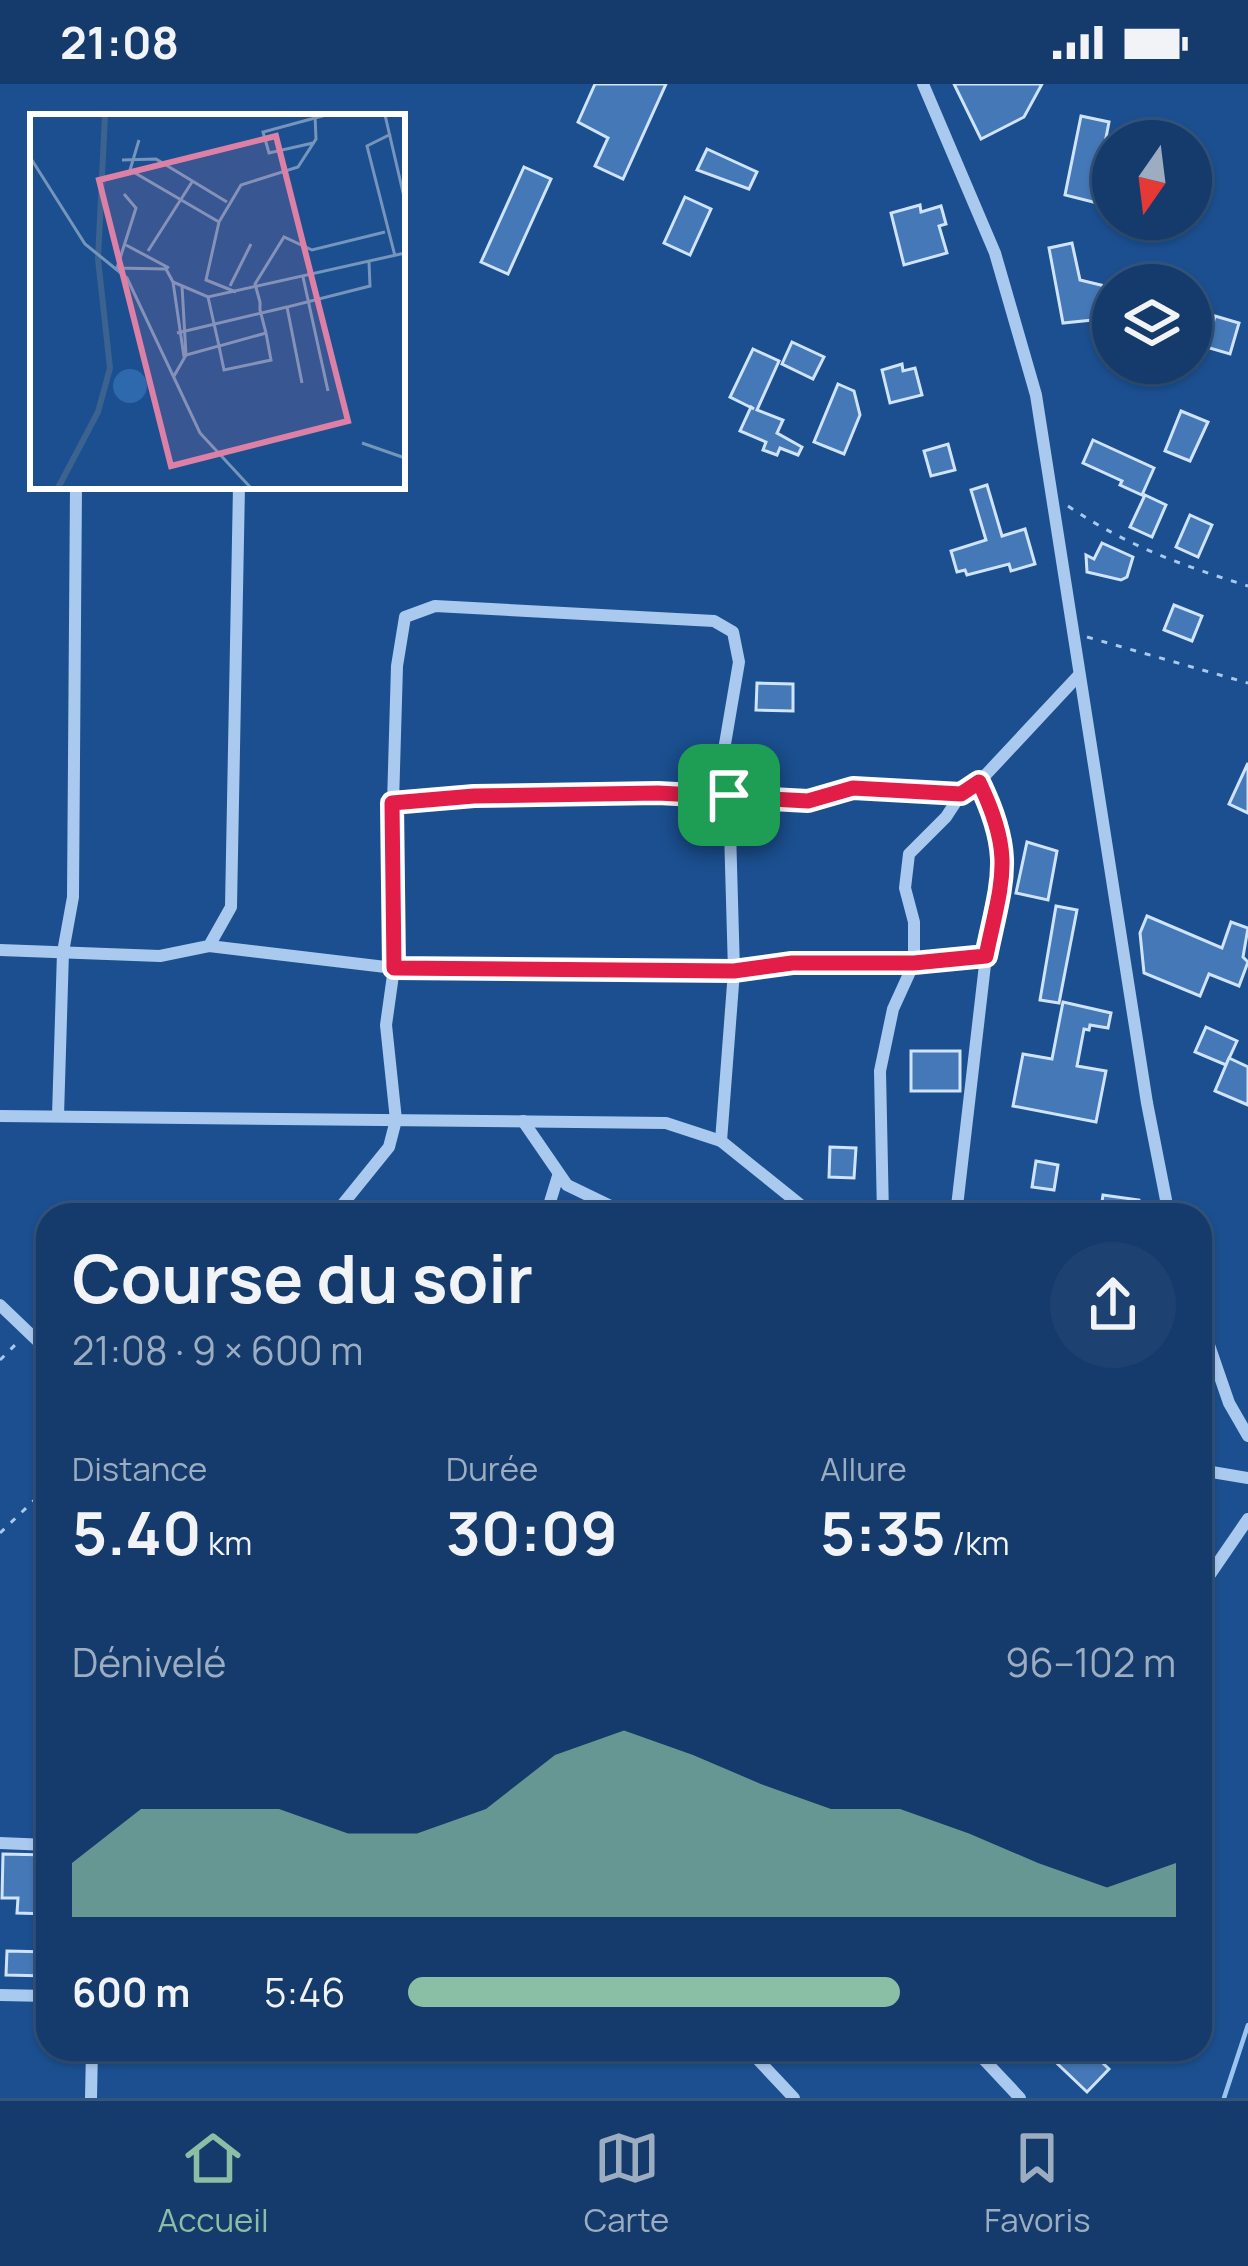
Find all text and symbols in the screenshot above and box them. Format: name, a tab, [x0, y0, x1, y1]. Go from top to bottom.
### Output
text: 21:08	[60, 11, 179, 73]
inset map	[30, 114, 405, 489]
north arrow	[1092, 120, 1212, 240]
map controls	[1092, 120, 1212, 384]
button: layers	[1092, 264, 1212, 384]
pin	[678, 744, 780, 846]
icon: arrive	[696, 762, 762, 828]
text: Course du soir	[72, 1233, 533, 1323]
button: share	[1050, 1242, 1176, 1368]
text: 21:08 · 9 × 600 m	[72, 1323, 363, 1377]
text: Distance	[72, 1446, 207, 1491]
text: Durée	[446, 1446, 538, 1491]
text: Allure	[820, 1446, 907, 1491]
text: 5.40	[72, 1491, 201, 1573]
text: 30:09	[446, 1491, 618, 1573]
text: 5:35	[820, 1491, 946, 1573]
text: km	[201, 1520, 252, 1565]
text: /km	[946, 1520, 1010, 1565]
text: Dénivelé	[72, 1635, 226, 1689]
text: 96–102 m	[1005, 1635, 1176, 1689]
text: 600 m	[72, 1965, 190, 2019]
text: 5:46	[264, 1965, 345, 2019]
tab: Accueil	[157, 2125, 269, 2242]
tab: Carte	[584, 2125, 669, 2242]
tab: Favoris	[984, 2125, 1091, 2242]

